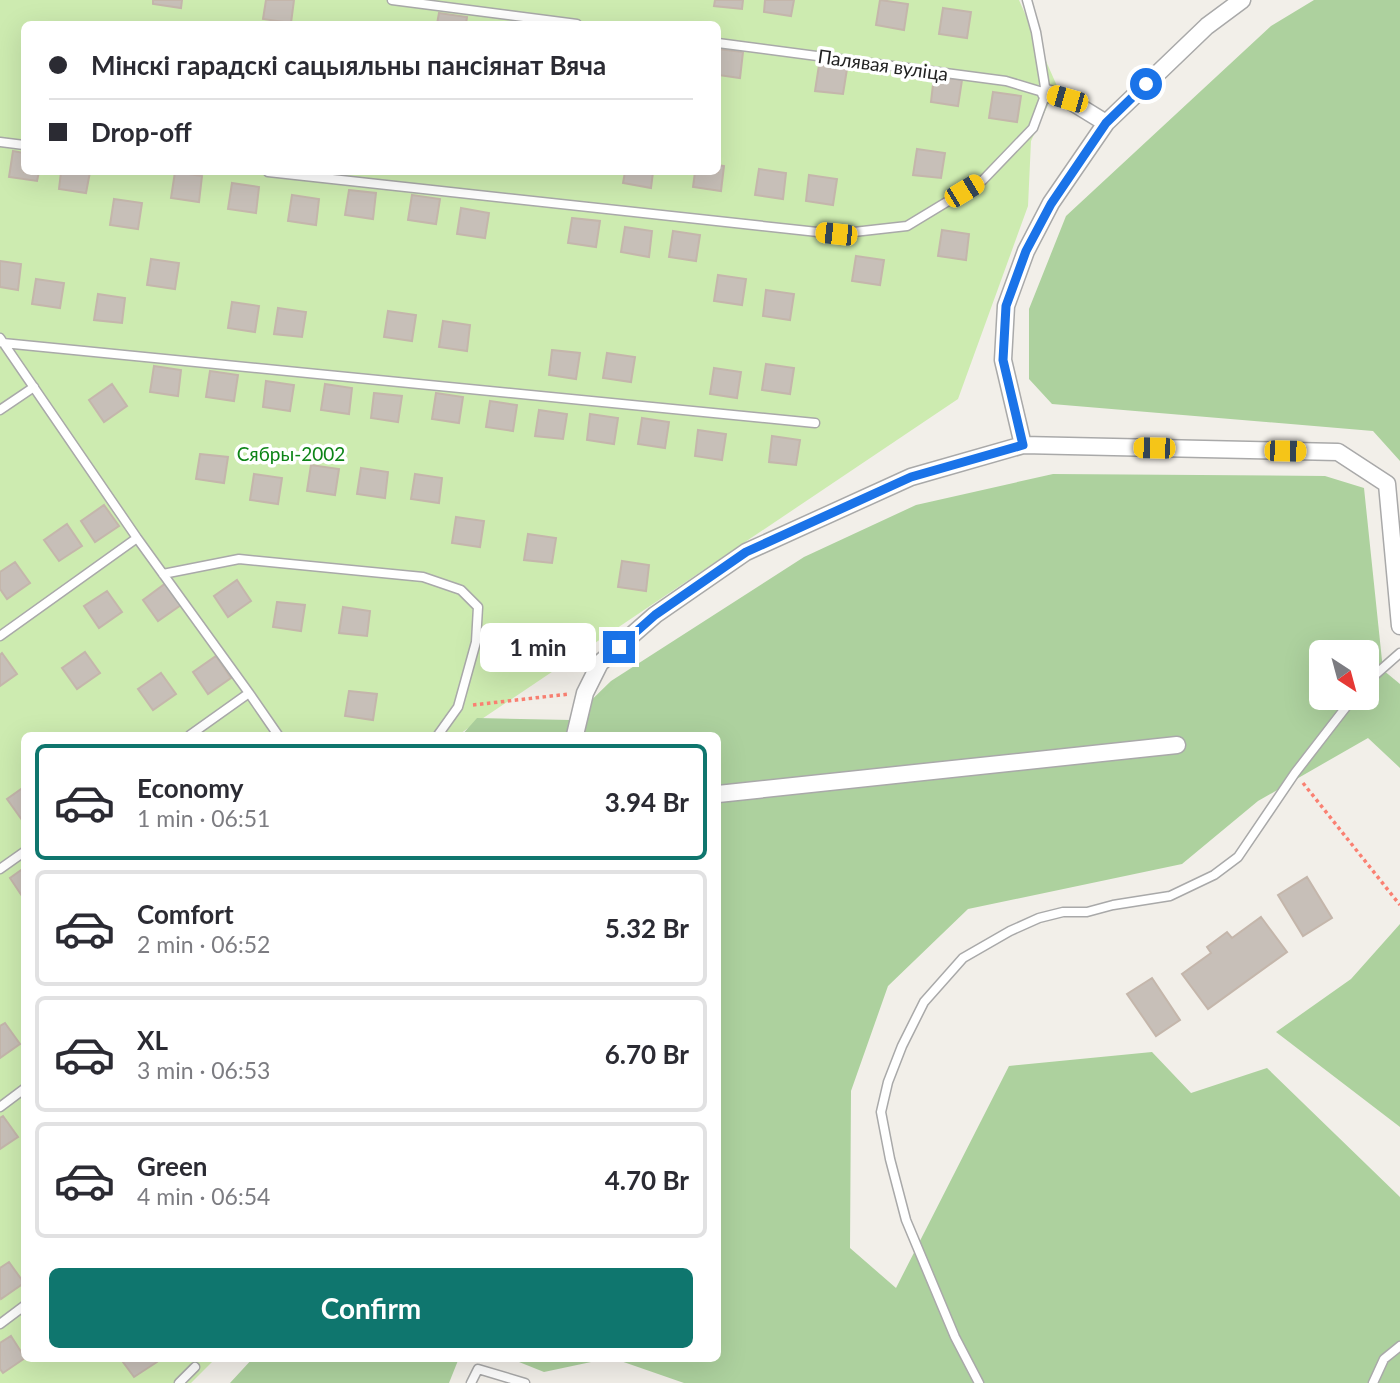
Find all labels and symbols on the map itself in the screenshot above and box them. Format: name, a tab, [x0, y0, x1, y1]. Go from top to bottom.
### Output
street label: Палявая вуліца	[816, 44, 950, 85]
route start	[1130, 68, 1162, 100]
car	[1044, 83, 1091, 115]
car	[941, 171, 988, 211]
car	[815, 221, 858, 247]
car	[1133, 437, 1176, 459]
car	[1264, 440, 1307, 462]
park label: Сябры-2002	[237, 442, 345, 465]
callout: 1 min	[479, 622, 594, 672]
route end	[603, 631, 635, 663]
north arrow	[1309, 640, 1379, 710]

